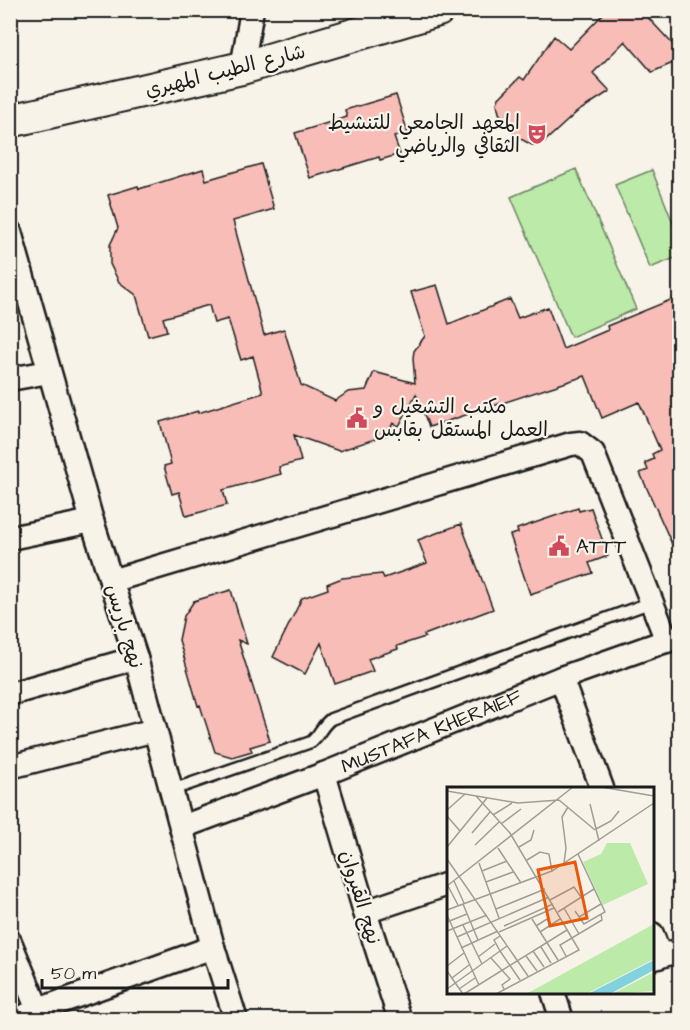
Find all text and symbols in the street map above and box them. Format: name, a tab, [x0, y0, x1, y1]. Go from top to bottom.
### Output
street label: شارع الطيب المهيري	[142, 38, 308, 104]
place label: المعهد الجامعي للتنشيط الثقافي والرياضي	[328, 109, 520, 163]
theatre icon: المعهد الجامعي للتنشيط الثقافي والرياضي	[525, 122, 549, 146]
place label: مكتب التشغيل و العمل المستقل بقابس	[372, 393, 548, 444]
public building icon: مكتب التشغيل و العمل المستقل بقابس	[345, 406, 369, 430]
place label: ATTT	[576, 533, 627, 561]
public building icon: ATTT	[547, 534, 571, 558]
street label: نهج باريس	[98, 581, 150, 672]
street label: MUSTAFA KHERAIEF	[337, 682, 526, 781]
inset map	[447, 787, 654, 994]
street label: نهج القيروان	[332, 847, 388, 948]
scale bar	[42, 952, 228, 990]
text: 50 m	[51, 961, 96, 986]

